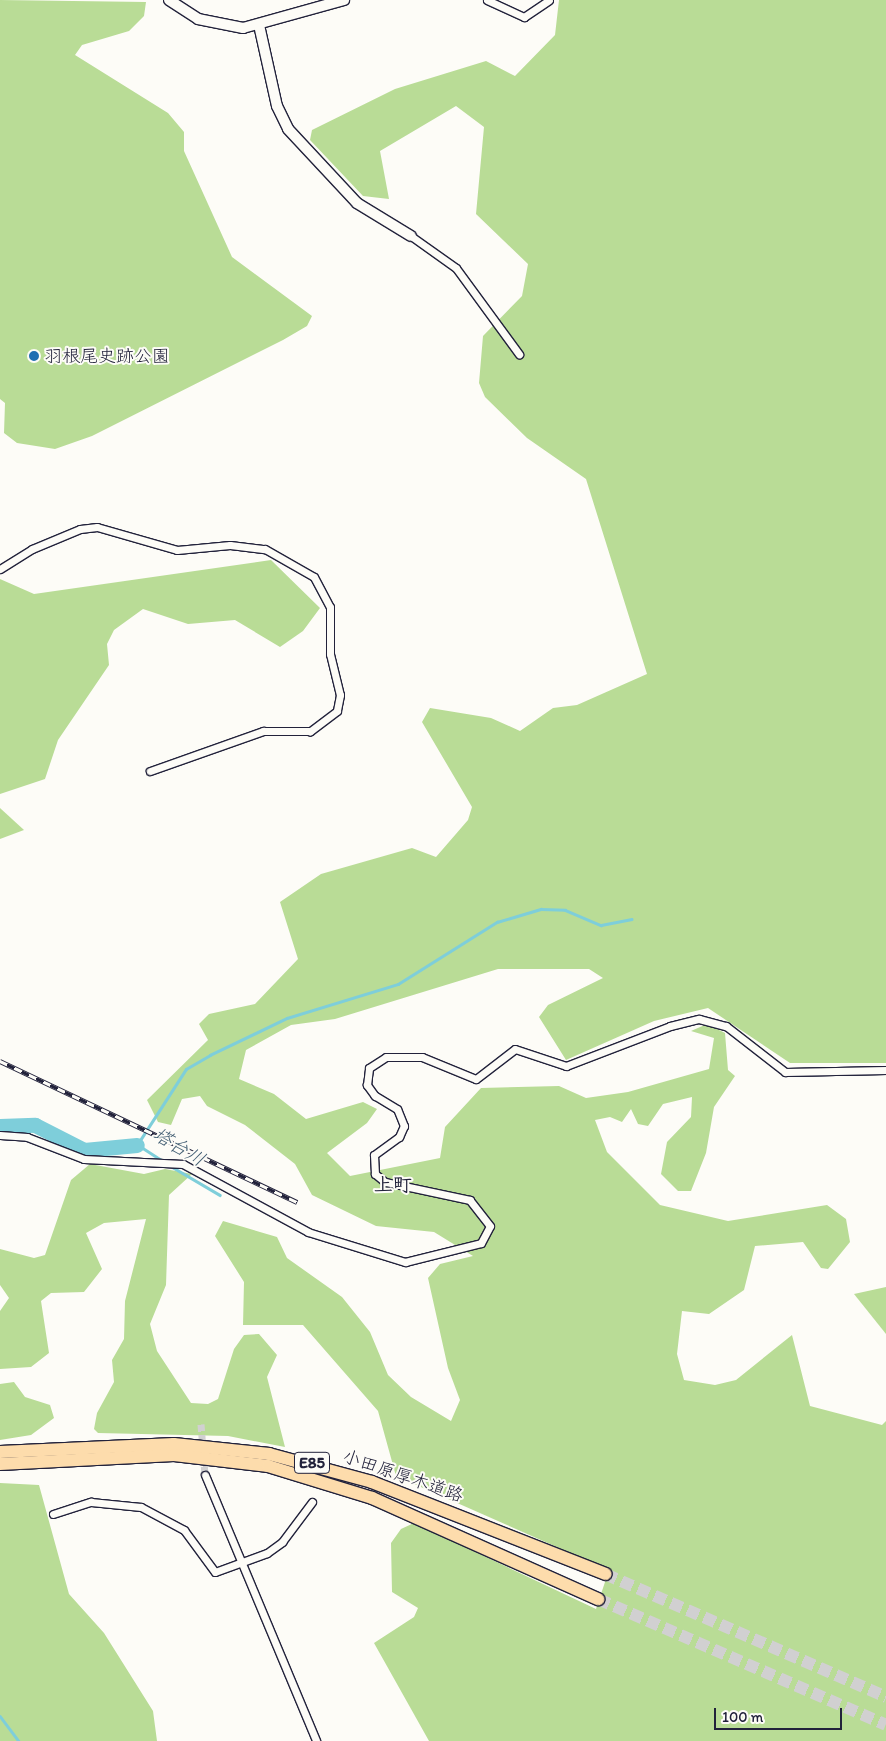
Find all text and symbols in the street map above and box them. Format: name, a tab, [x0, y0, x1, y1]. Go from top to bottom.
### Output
place label: 羽根尾史跡公園	[44, 345, 170, 367]
marker: 羽根尾史跡公園	[28, 350, 40, 362]
water label: 塔台川	[149, 1123, 209, 1171]
district label: 上町	[374, 1174, 412, 1196]
street label: 小田原厚木道路	[340, 1445, 466, 1507]
road number: E85	[293, 1450, 331, 1476]
scale bar	[716, 1698, 844, 1730]
text: 100 m	[722, 1708, 763, 1726]

